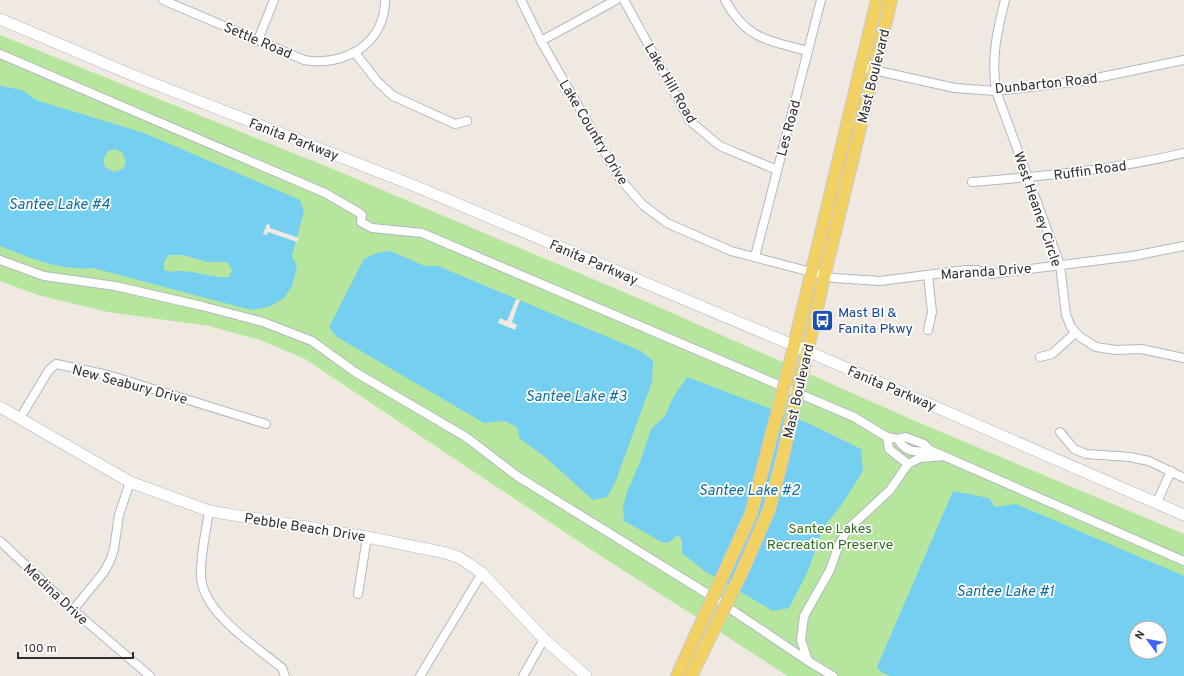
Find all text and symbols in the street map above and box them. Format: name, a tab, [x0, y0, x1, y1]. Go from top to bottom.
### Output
street label: Settle Road	[221, 19, 294, 63]
street label: Mast Boulevard	[855, 27, 894, 125]
street label: Lake Hill Road	[640, 41, 699, 127]
street label: Dunbarton Road	[994, 71, 1098, 98]
street label: Lake Country Drive	[555, 77, 631, 188]
street label: Les Road	[774, 98, 805, 158]
street label: Fanita Parkway	[246, 115, 341, 165]
street label: West Heaney Circle	[1009, 150, 1064, 269]
street label: Ruffin Road	[1053, 158, 1128, 185]
water label: Santee Lake #4	[8, 196, 110, 215]
street label: Fanita Parkway	[546, 237, 640, 290]
street label: Maranda Drive	[940, 261, 1032, 284]
place label: Mast Bl & Fanita Pkwy	[838, 305, 913, 338]
bus stop icon: Mast Bl & Fanita Pkwy	[810, 307, 836, 333]
street label: Mast Boulevard	[780, 342, 819, 440]
street label: New Seabury Drive	[70, 362, 189, 409]
street label: Fanita Parkway	[844, 363, 938, 416]
water label: Santee Lake #3	[525, 388, 627, 407]
water label: Santee Lake #2	[698, 482, 801, 501]
street label: Pebble Beach Drive	[243, 511, 366, 546]
park label: Santee Lakes Recreation Preserve	[767, 521, 893, 554]
street label: Medina Drive	[19, 561, 91, 629]
water label: Santee Lake #1	[956, 583, 1055, 602]
north arrow	[1128, 620, 1168, 660]
text: N	[1132, 628, 1148, 642]
scale bar	[18, 634, 133, 660]
text: 100 m	[24, 641, 57, 657]

